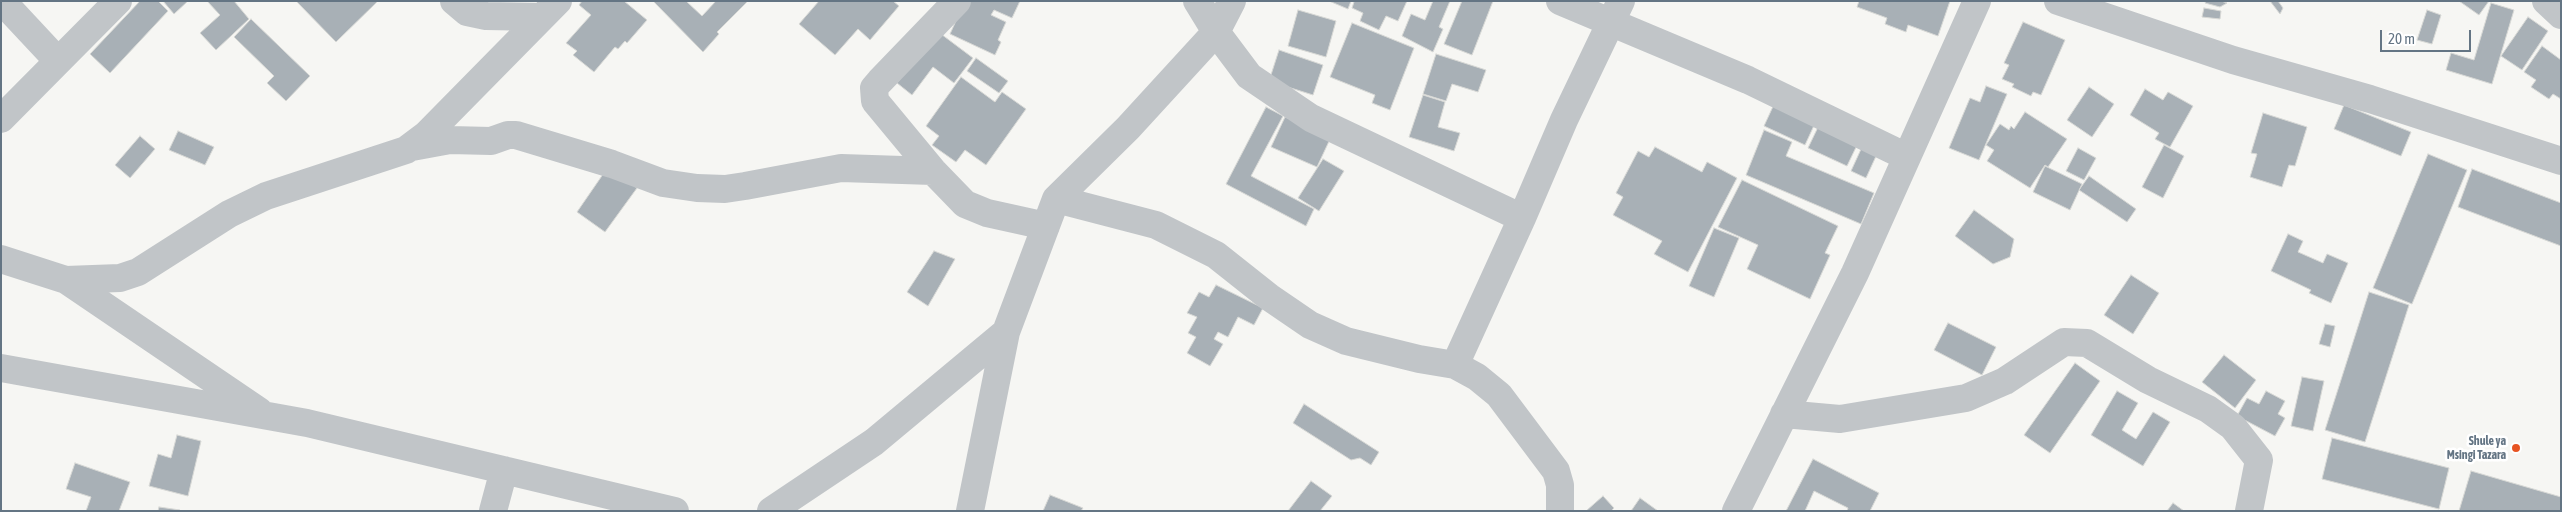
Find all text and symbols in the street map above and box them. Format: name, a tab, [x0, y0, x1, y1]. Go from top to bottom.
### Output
scale bar	[2382, 20, 2473, 52]
text: 20 m	[2388, 30, 2415, 47]
place label: Shule ya Msingi Tazara	[2447, 434, 2506, 462]
marker: Shule ya Msingi Tazara	[2510, 442, 2522, 454]

